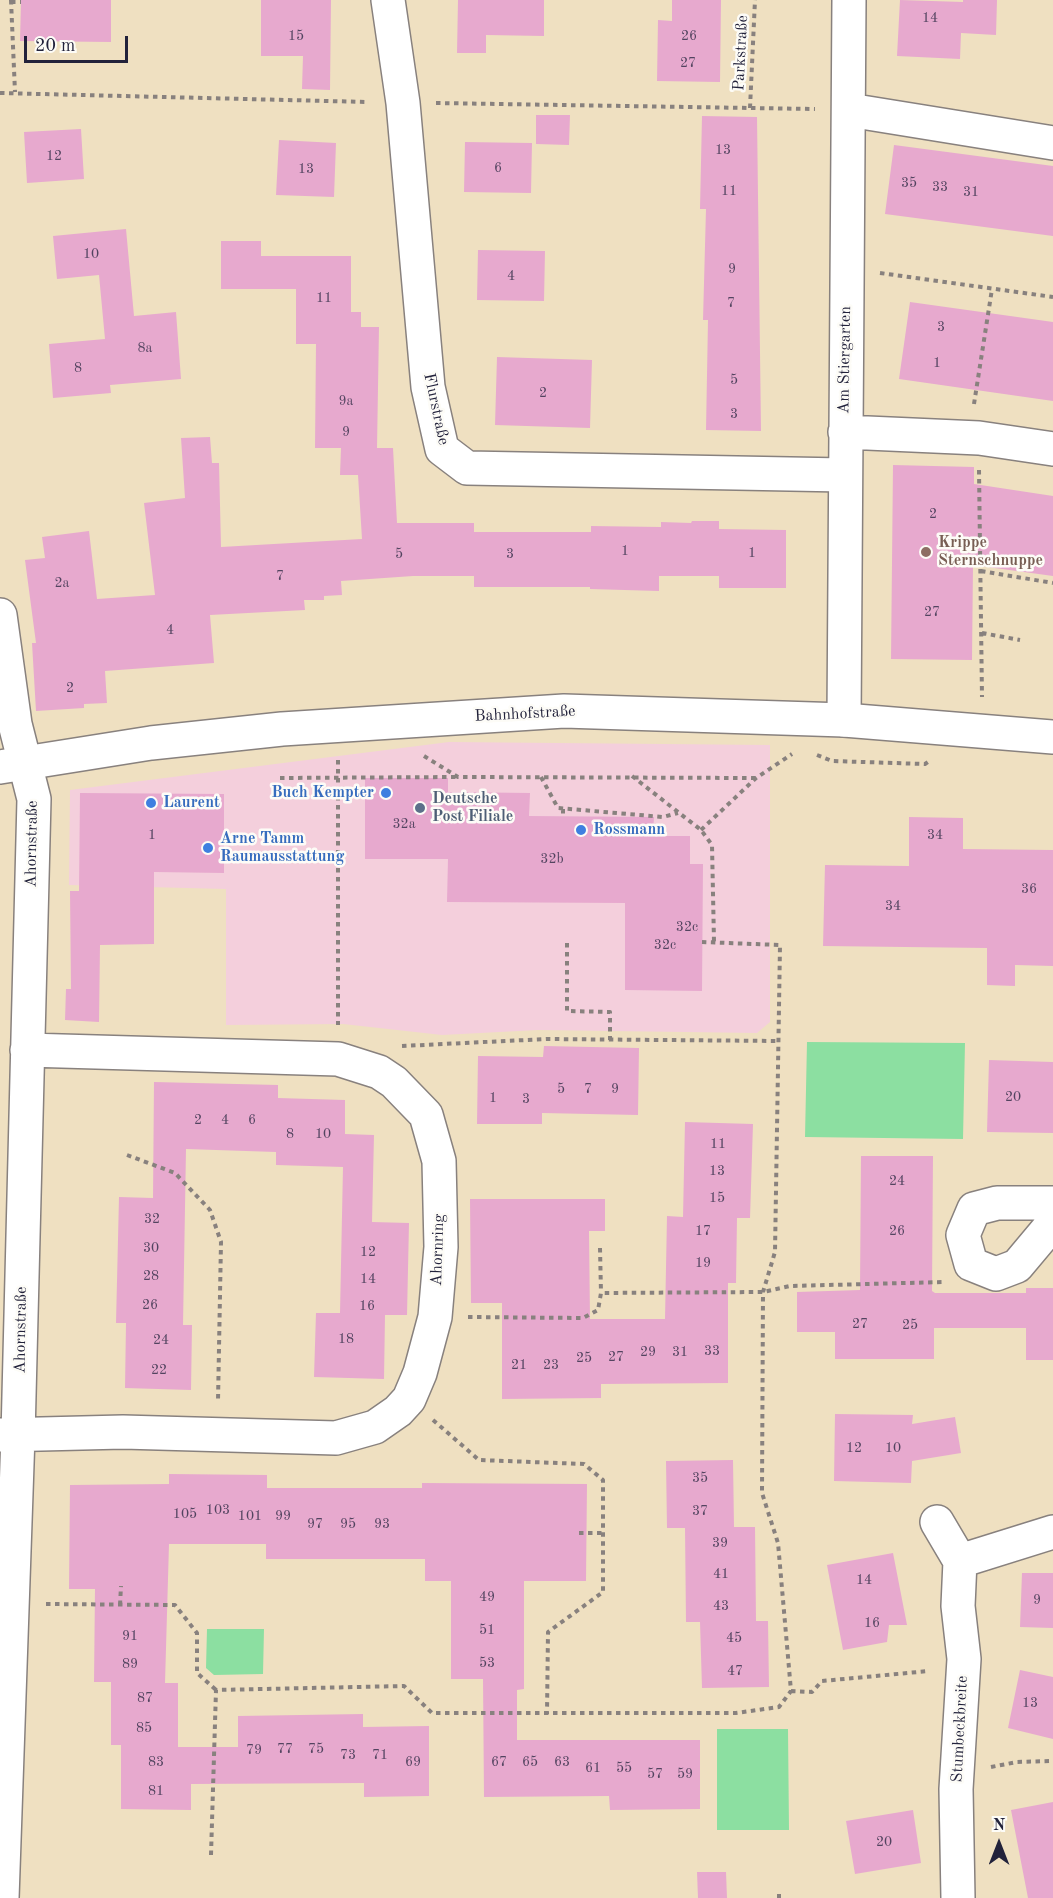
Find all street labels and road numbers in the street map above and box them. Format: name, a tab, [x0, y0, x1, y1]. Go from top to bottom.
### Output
street label: Parkstraße	[729, 15, 753, 91]
street label: Am Stiergarten	[834, 306, 856, 414]
street label: Flurstraße	[419, 371, 453, 447]
street label: Bahnhofstraße	[474, 702, 576, 726]
street label: Ahornstraße	[22, 800, 42, 888]
street label: Ahornring	[427, 1214, 449, 1286]
street label: Ahornstraße	[11, 1286, 31, 1374]
street label: Stumbeckbreite	[948, 1675, 972, 1783]

